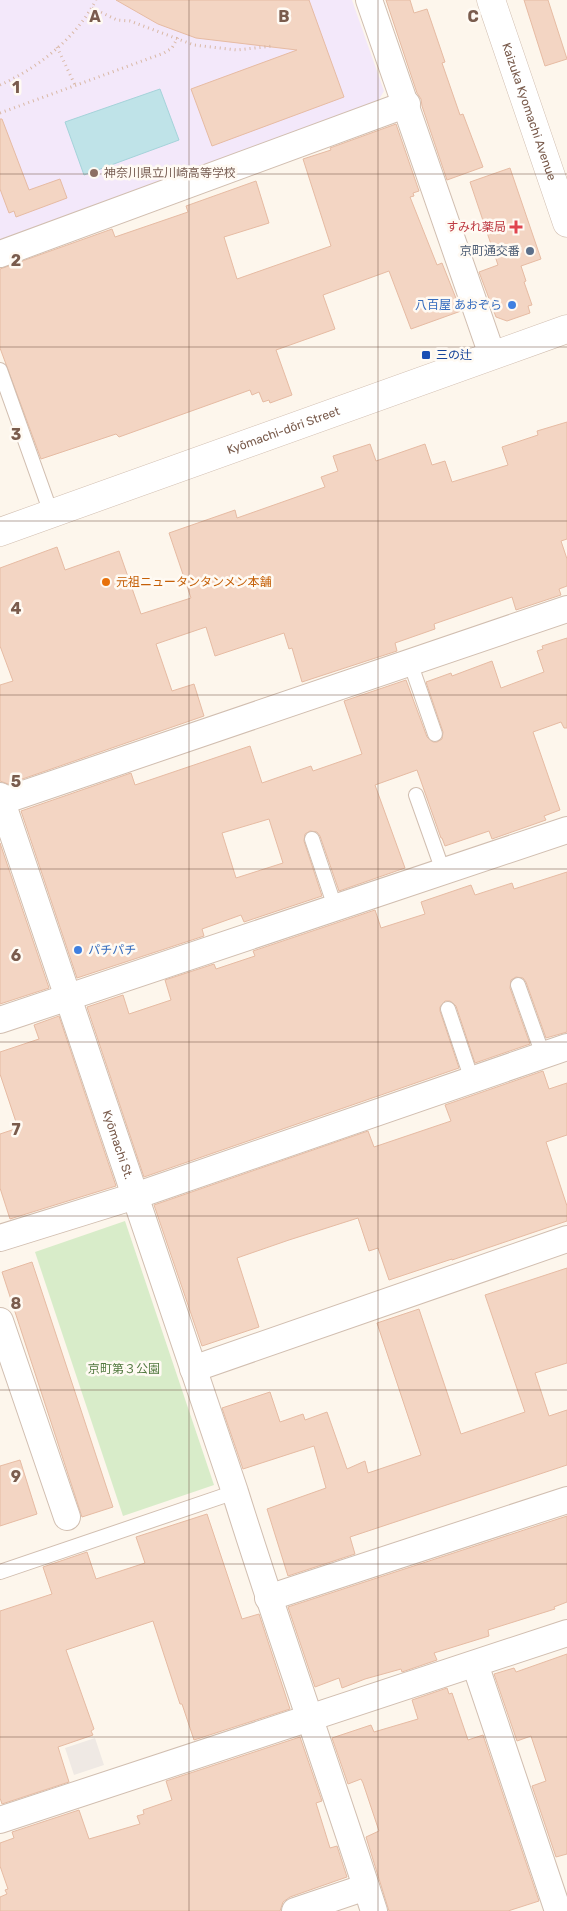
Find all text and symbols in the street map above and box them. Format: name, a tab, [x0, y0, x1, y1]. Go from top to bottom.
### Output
text: A	[89, 7, 101, 26]
text: B	[278, 7, 290, 26]
text: C	[467, 7, 479, 26]
street label: Kaizuka Kyomachi Avenue	[499, 41, 559, 183]
text: 1	[12, 78, 20, 97]
place label: 神奈川県立川崎高等学校	[104, 166, 236, 180]
marker: 神奈川県立川崎高等学校	[88, 167, 100, 179]
place label: すみれ薬局	[446, 220, 506, 234]
marker: すみれ薬局	[510, 221, 522, 233]
place label: 京町通交番	[460, 244, 520, 258]
marker: 京町通交番	[524, 245, 536, 257]
text: 2	[11, 251, 21, 270]
place label: 八百屋 あおぞら	[415, 298, 502, 312]
marker: 八百屋 あおぞら	[506, 299, 518, 311]
place label: 三の辻	[436, 348, 472, 362]
marker: 三の辻	[420, 349, 432, 361]
street label: Kyōmachi-dōri Street	[225, 404, 342, 457]
text: 3	[11, 425, 21, 444]
place label: 元祖ニュータンタンメン本舗	[116, 575, 272, 589]
marker: 元祖ニュータンタンメン本舗	[100, 576, 112, 588]
text: 4	[11, 599, 22, 618]
text: 5	[11, 772, 21, 791]
place label: パチパチ	[88, 943, 136, 957]
marker: パチパチ	[72, 944, 84, 956]
text: 6	[11, 946, 21, 965]
street label: Kyōmachi St.	[100, 1108, 136, 1181]
text: 7	[11, 1120, 21, 1139]
text: 8	[11, 1294, 22, 1313]
park label: 京町第３公園	[88, 1362, 160, 1376]
text: 9	[11, 1467, 21, 1486]

